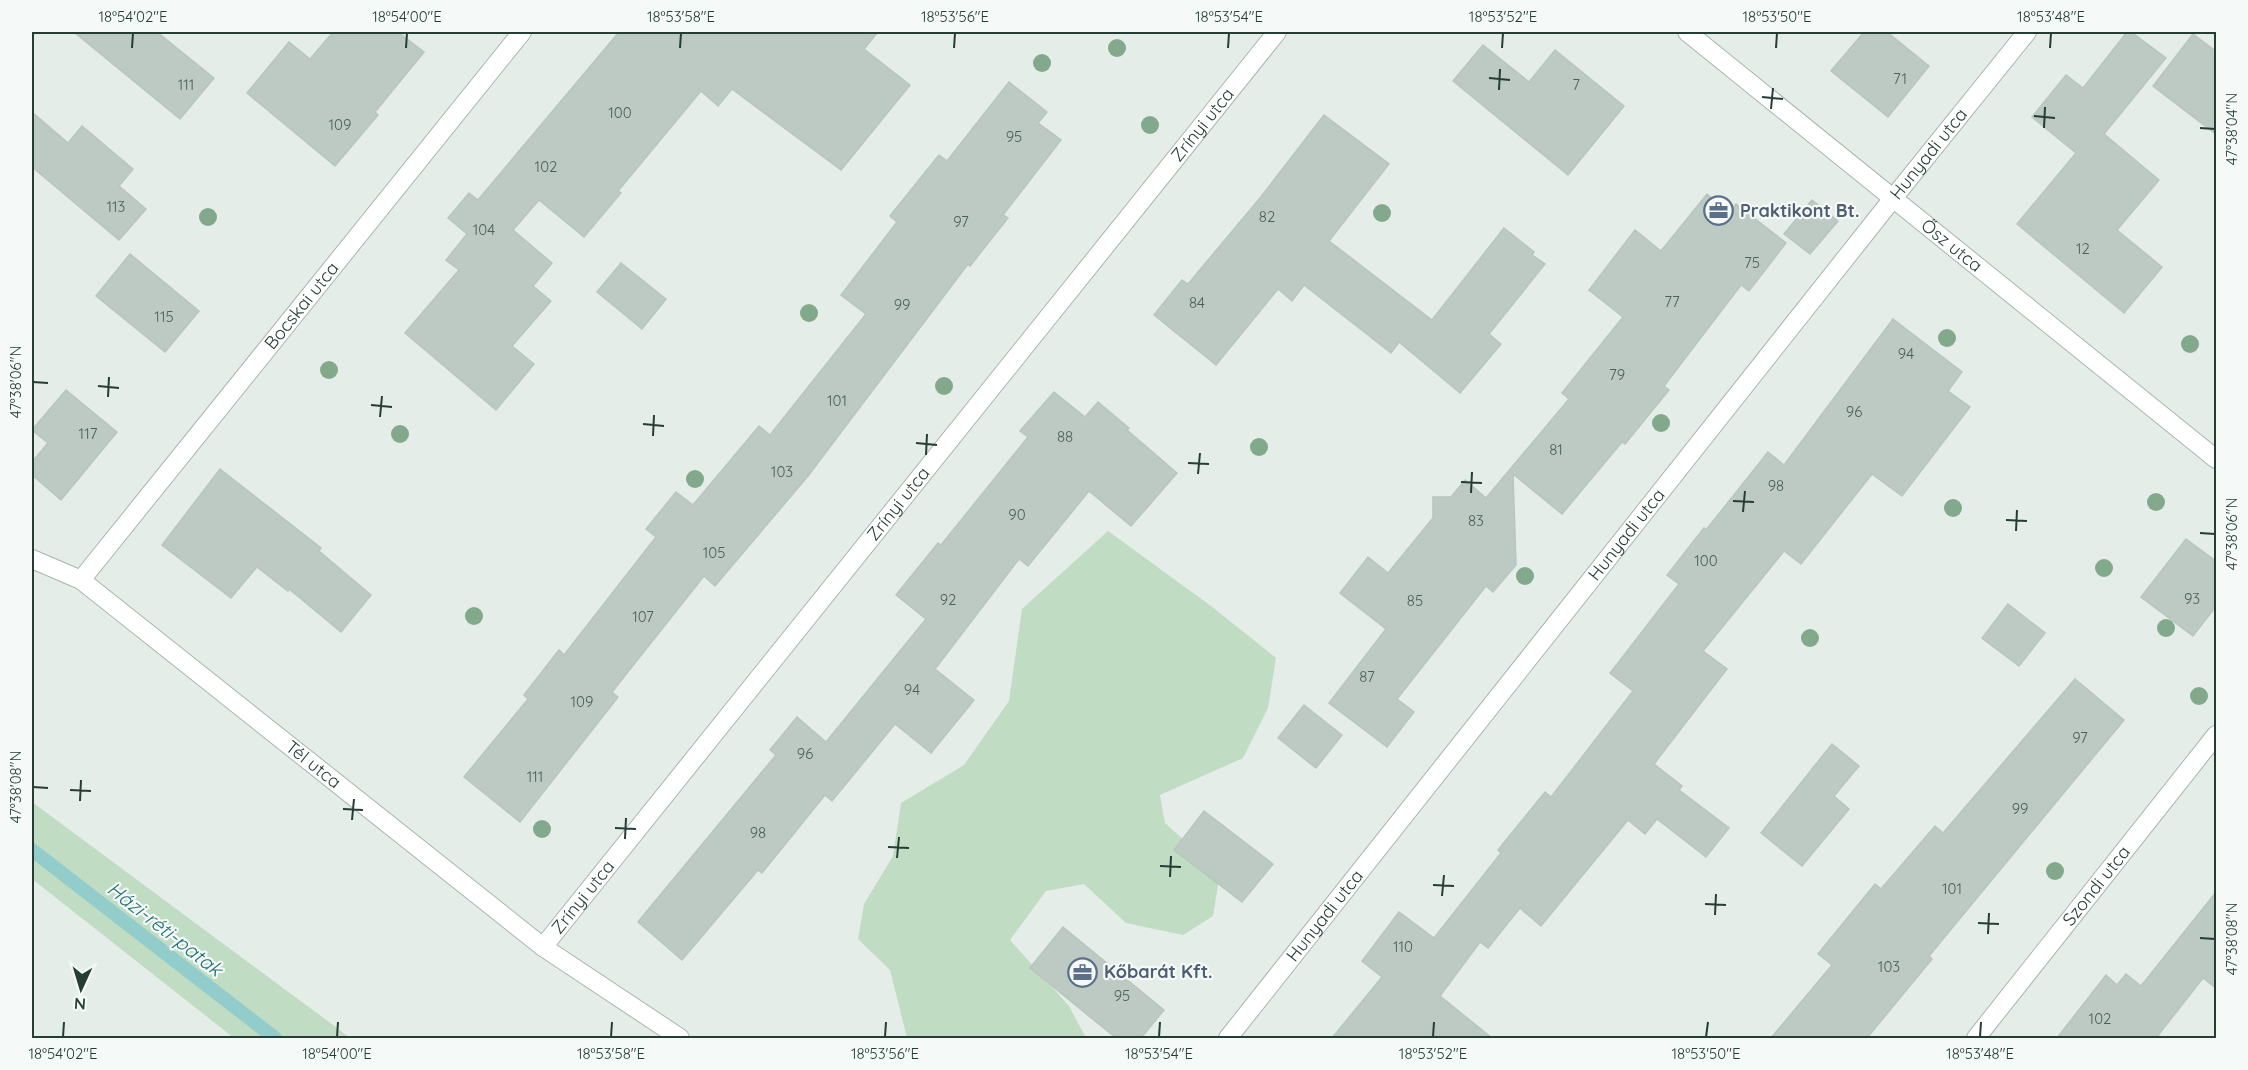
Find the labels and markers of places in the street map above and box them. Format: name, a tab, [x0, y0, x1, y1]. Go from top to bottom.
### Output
office icon: Praktikont Bt.	[1703, 195, 1735, 227]
place label: Praktikont Bt.	[1740, 199, 1859, 222]
office icon: Kőbarát Kft.	[1067, 956, 1099, 988]
place label: Kőbarát Kft.	[1104, 960, 1213, 983]

